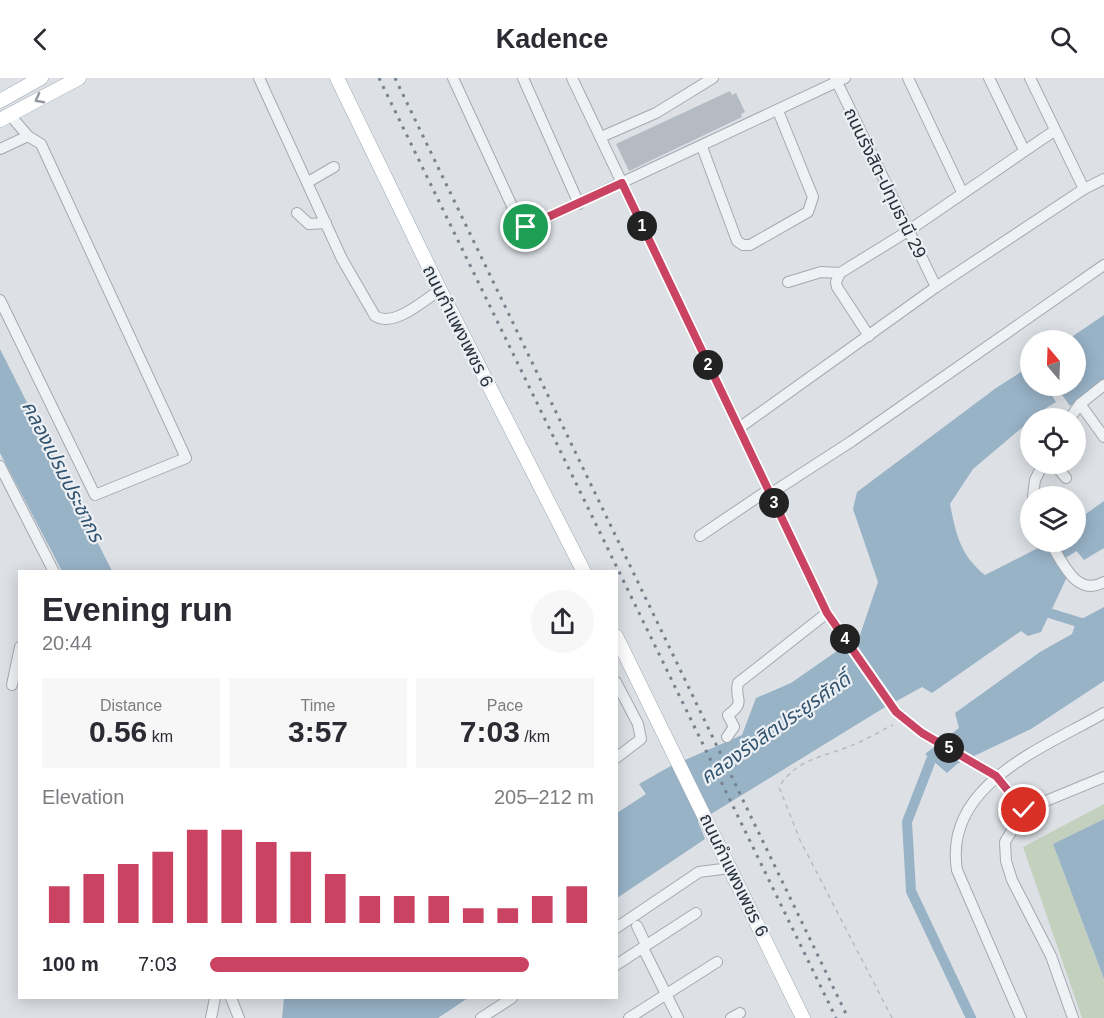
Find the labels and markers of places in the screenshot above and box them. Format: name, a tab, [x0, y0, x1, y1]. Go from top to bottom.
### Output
pin	[500, 201, 551, 252]
pin: 1	[627, 211, 657, 241]
pin: 2	[693, 350, 723, 380]
pin: 3	[759, 488, 789, 518]
pin: 4	[830, 624, 860, 654]
pin: 5	[934, 733, 964, 763]
pin	[998, 784, 1049, 835]

